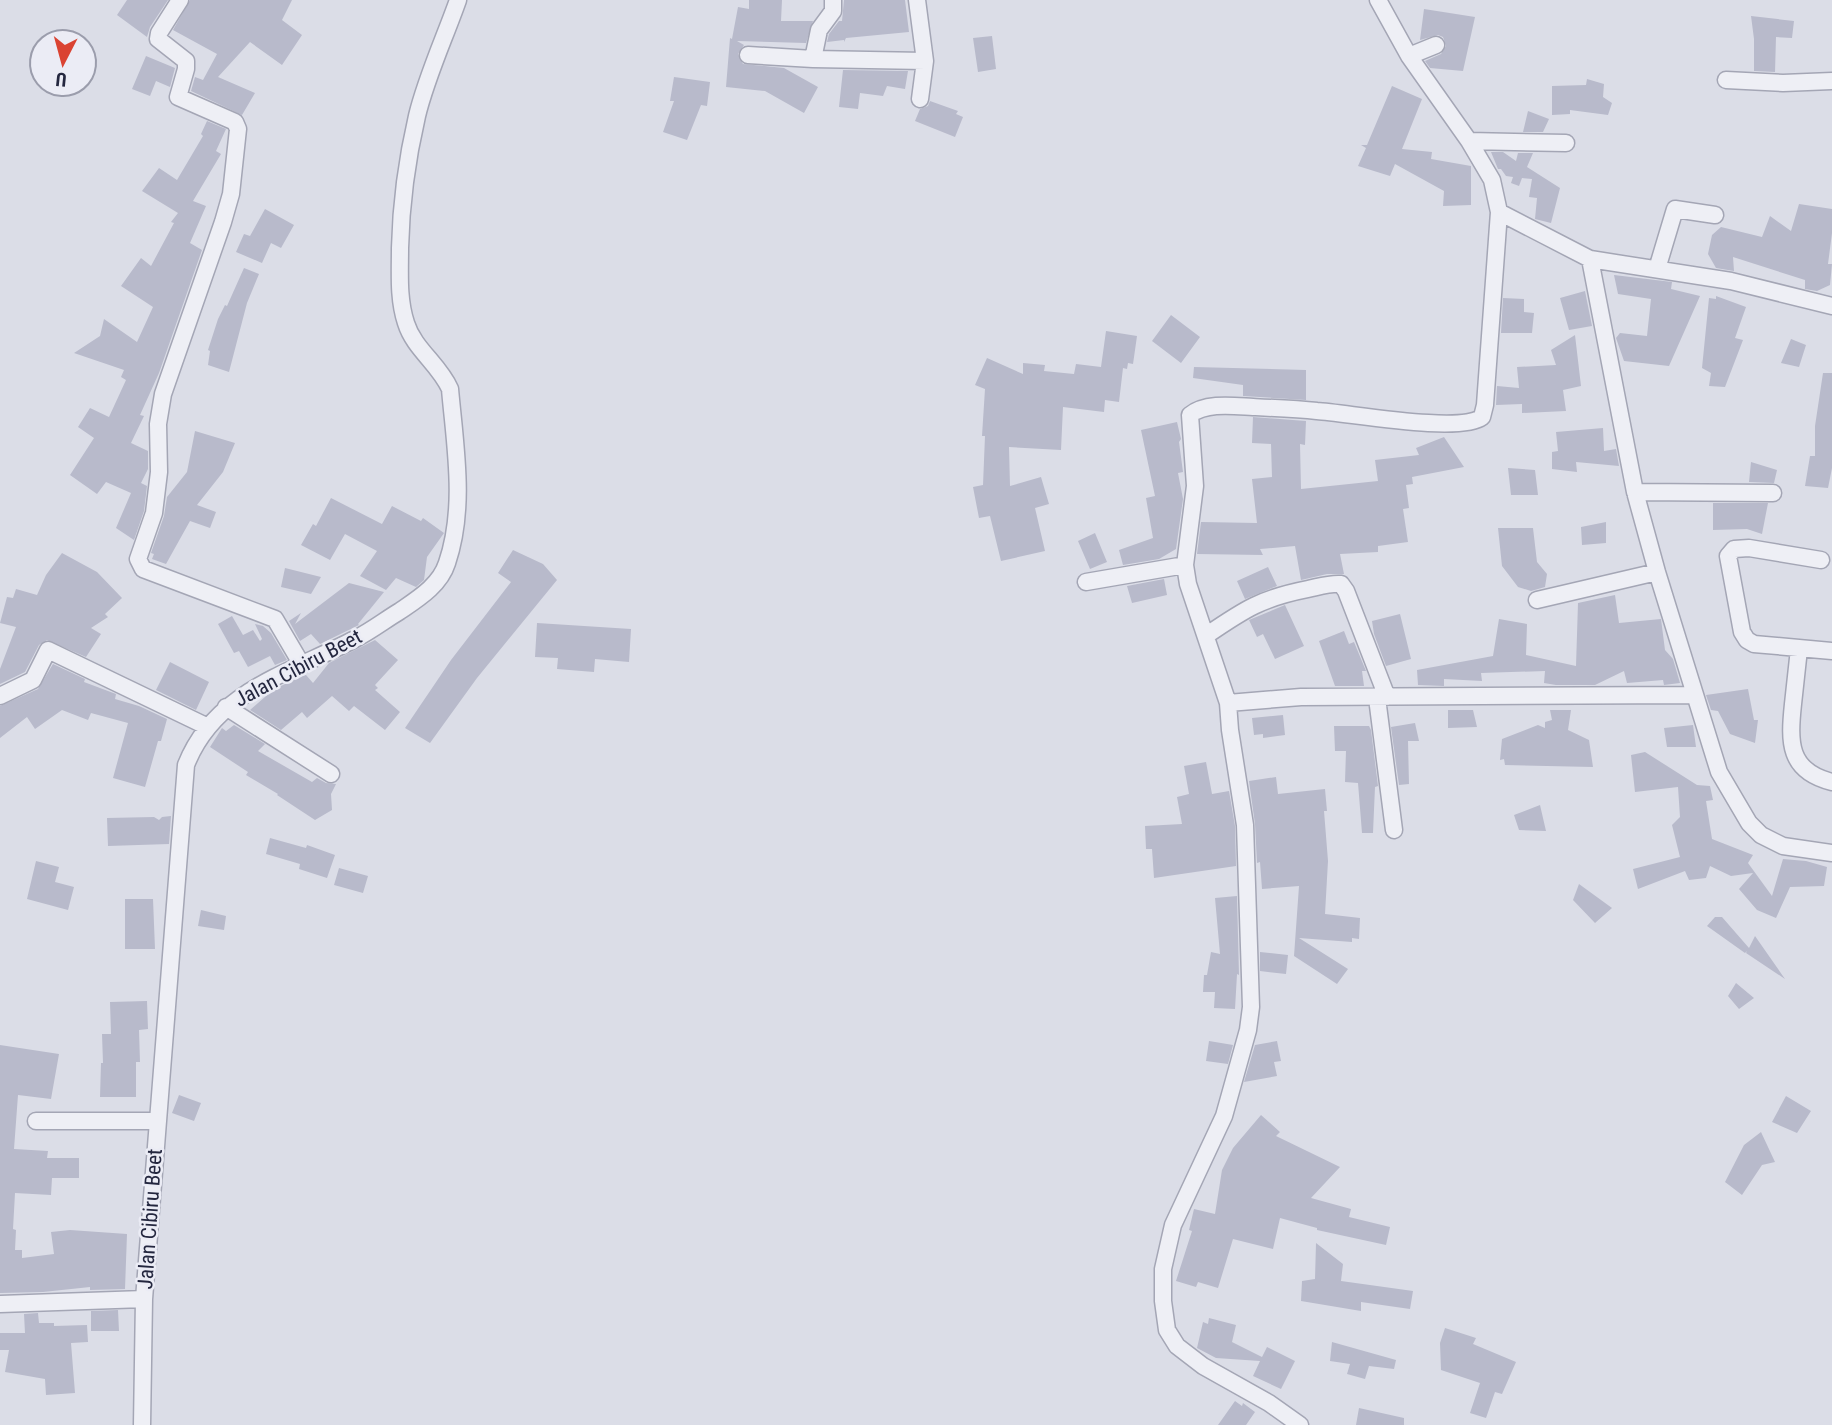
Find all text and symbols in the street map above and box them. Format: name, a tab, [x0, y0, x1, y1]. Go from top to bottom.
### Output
north arrow	[28, 28, 98, 98]
text: U	[55, 67, 68, 91]
street label: Jalan Cibiru Beet	[230, 624, 366, 712]
street label: Jalan Cibiru Beet	[133, 1148, 167, 1290]

